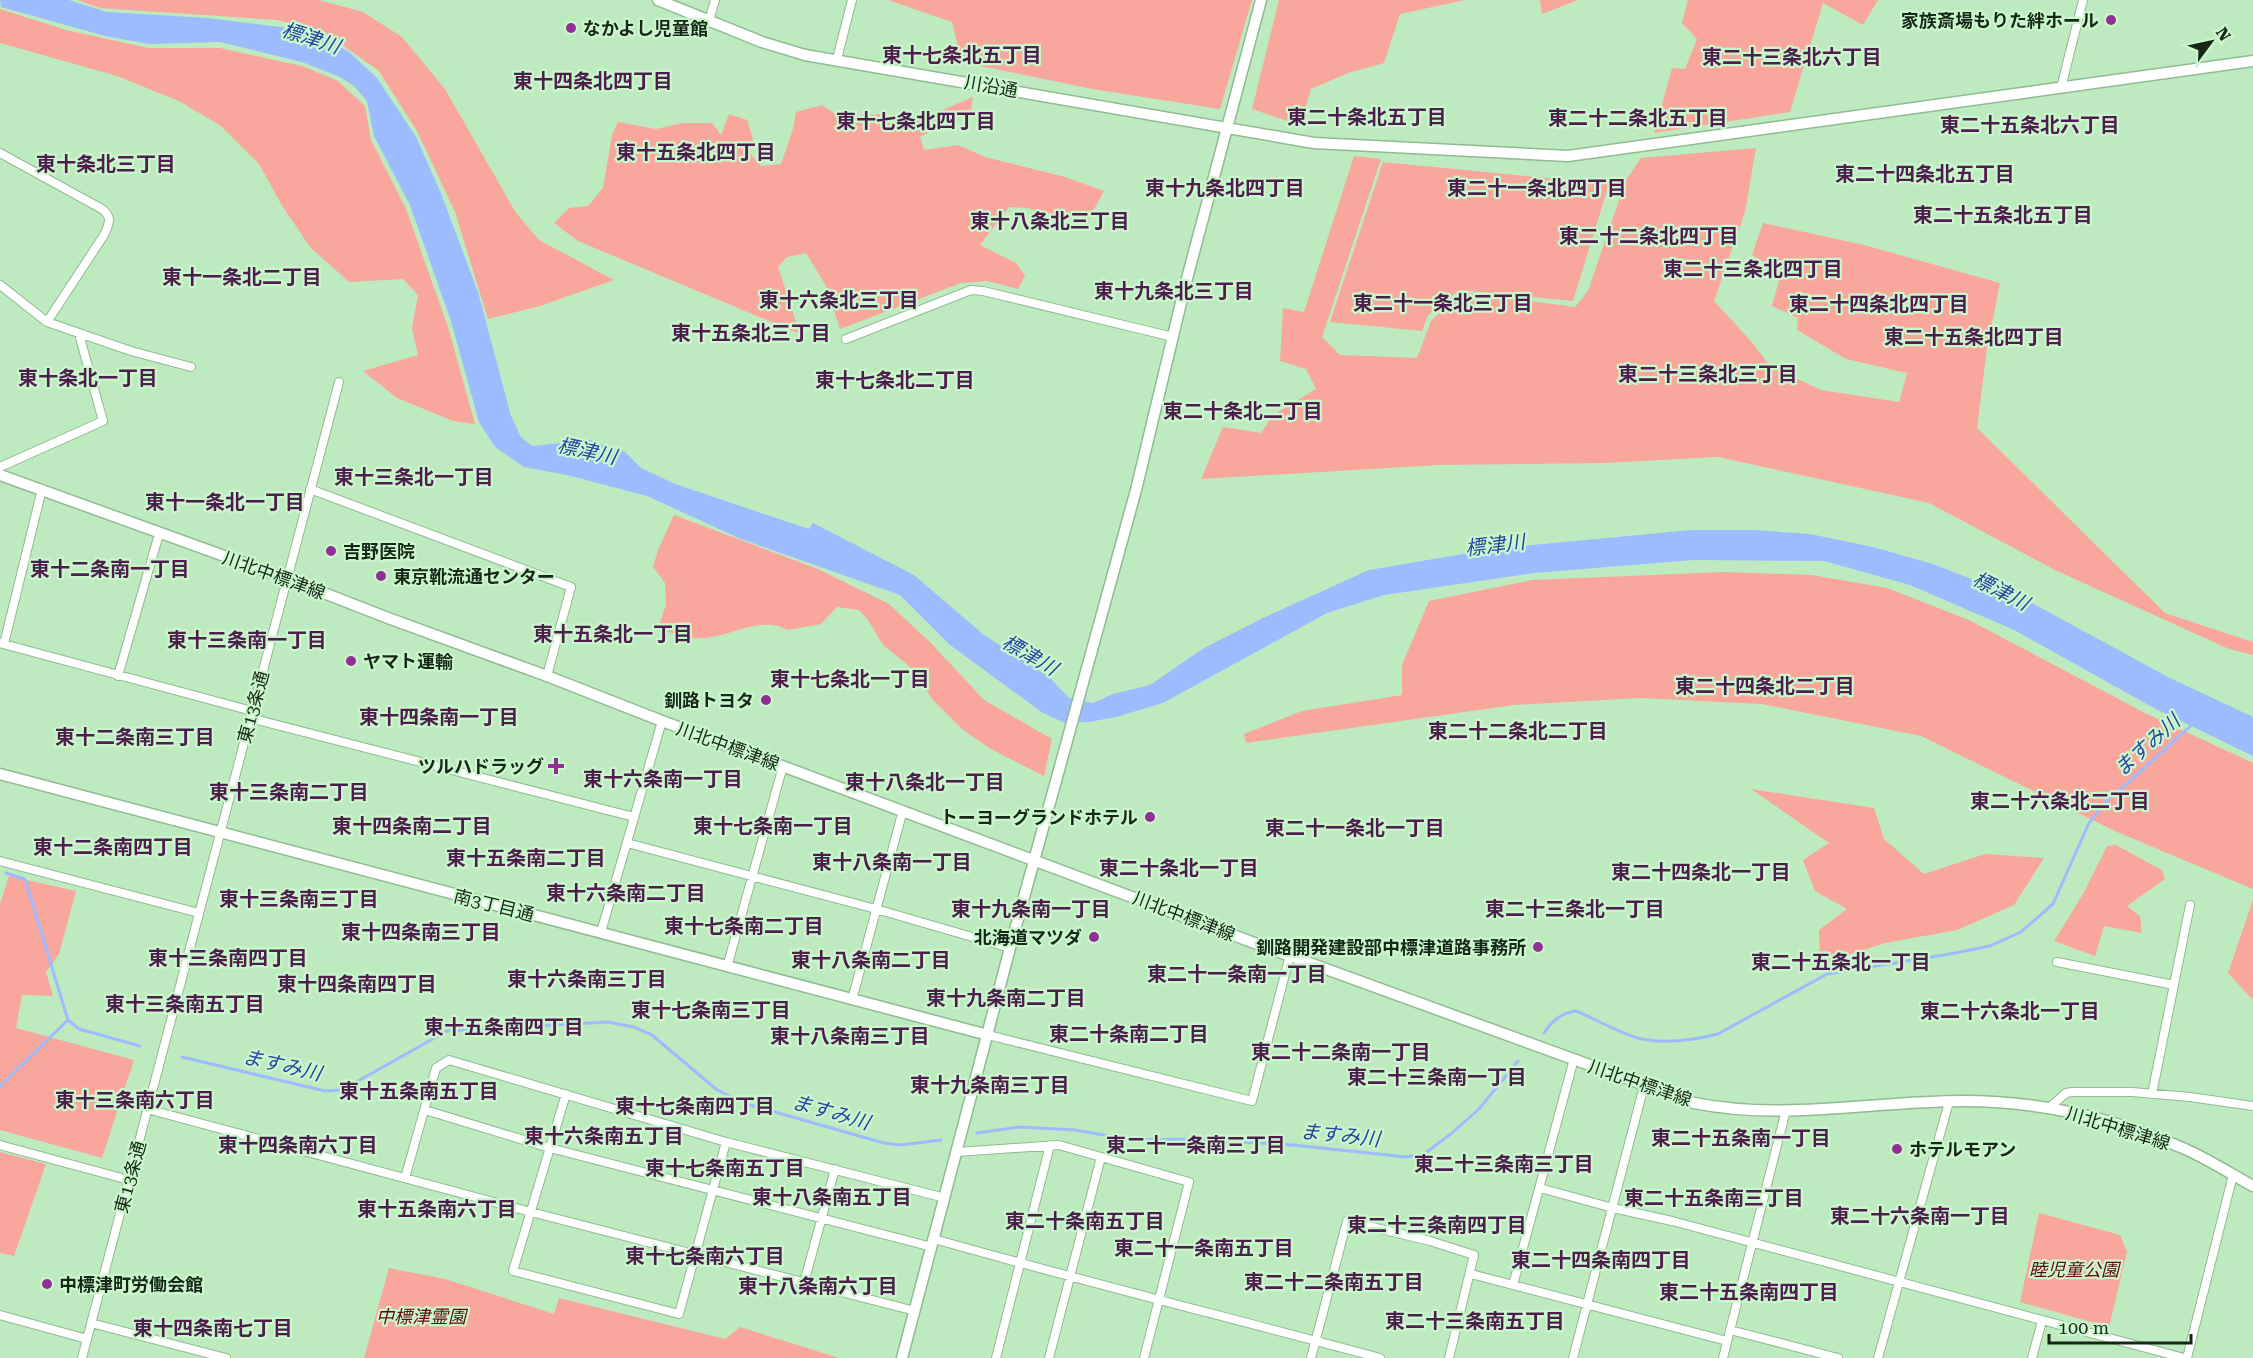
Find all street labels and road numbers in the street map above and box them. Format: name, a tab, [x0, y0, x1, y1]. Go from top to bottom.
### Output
street label: 川沿通	[963, 71, 1019, 101]
street label: 川北中標津線	[220, 547, 328, 603]
street label: 東13条通	[233, 668, 273, 746]
street label: 川北中標津線	[674, 718, 782, 774]
street label: 南3丁目通	[452, 885, 536, 925]
street label: 川北中標津線	[1130, 887, 1238, 945]
street label: 川北中標津線	[1586, 1055, 1694, 1111]
street label: 川北中標津線	[2063, 1102, 2173, 1154]
street label: 東13条通	[110, 1138, 150, 1216]

